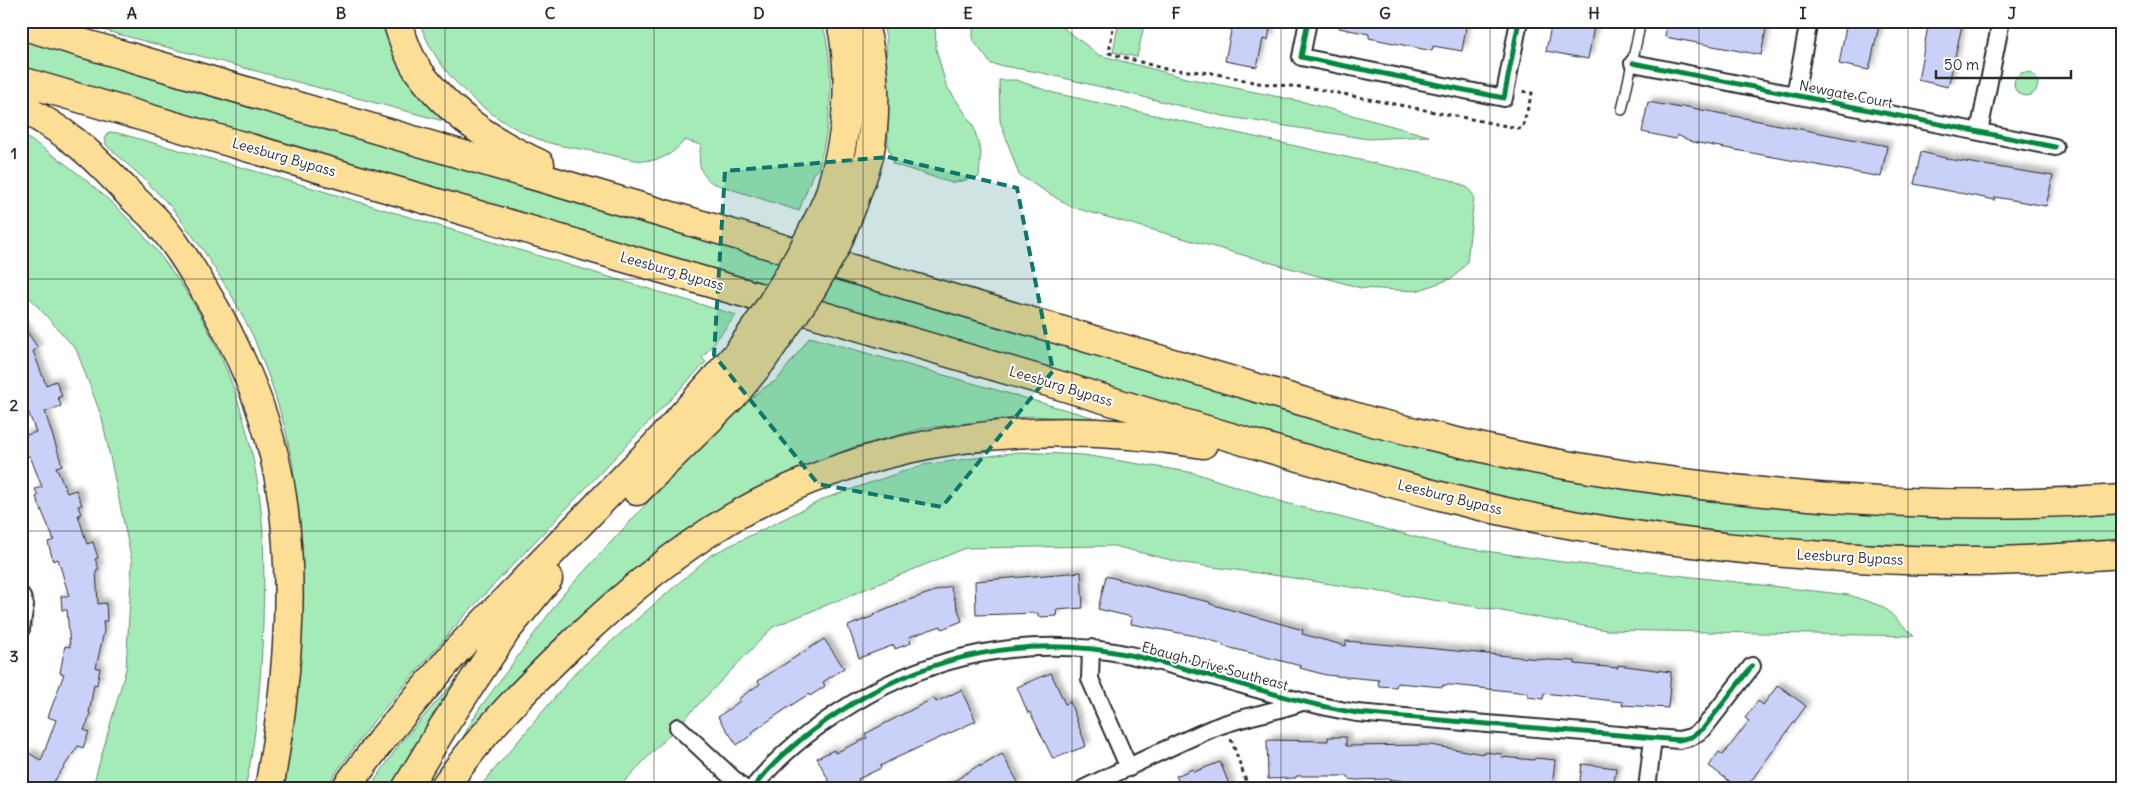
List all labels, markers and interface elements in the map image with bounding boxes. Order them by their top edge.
text: A [127,3,137,23]
text: B [336,3,347,23]
text: C [545,3,556,23]
text: D [753,3,765,23]
text: E [963,3,973,23]
text: F [1171,3,1181,23]
text: G [1379,3,1391,23]
text: H [1588,3,1600,23]
text: I [1800,3,1807,23]
text: J [2008,3,2017,23]
scale bar [1936,48,2072,80]
text: 50 m [1944,55,1979,74]
street label: Newgate Court [1798,76,1895,112]
street label: Leesburg Bypass [230,134,338,180]
text: 1 [11,143,17,163]
street label: Leesburg Bypass [618,248,726,294]
street label: Leesburg Bypass [1007,362,1115,410]
text: 2 [10,395,19,415]
street label: Leesburg Bypass [1396,475,1504,519]
street label: Leesburg Bypass [1796,545,1904,569]
street label: Ebaugh Drive Southeast [1140,638,1290,694]
text: 3 [9,646,19,666]

